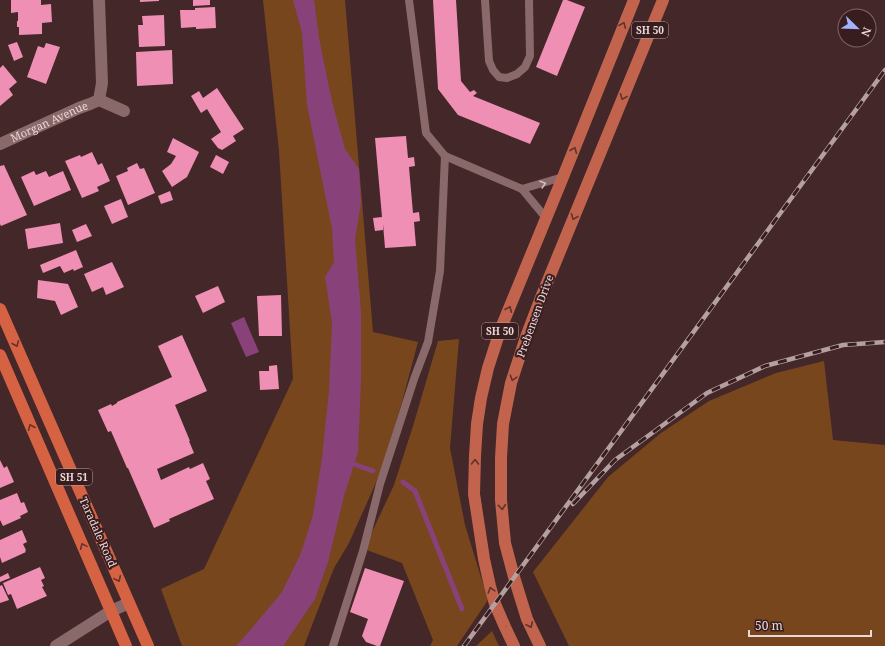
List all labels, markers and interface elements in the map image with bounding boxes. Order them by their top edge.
north arrow [837,8,877,48]
one-way arrow [619,22,627,29]
road number: SH 50 [632,22,668,38]
text: N [858,25,875,39]
one-way arrow [620,92,628,100]
street label: Morgan Avenue [8,97,90,145]
one-way arrow [569,146,577,154]
one-way arrow [539,180,546,188]
one-way arrow [570,214,578,221]
street label: Prebensen Drive [513,272,557,359]
one-way arrow [505,305,513,312]
road number: SH 50 [482,323,518,339]
one-way arrow [11,341,19,348]
one-way arrow [509,374,518,381]
one-way arrow [28,423,36,431]
one-way arrow [471,459,479,465]
road number: SH 51 [56,469,92,485]
street label: Taradale Road [76,494,121,569]
one-way arrow [497,504,506,510]
one-way arrow [80,542,88,550]
one-way arrow [114,575,122,582]
one-way arrow [487,587,496,594]
scale bar [749,612,871,638]
text: 50 m [755,617,783,634]
one-way arrow [525,621,533,629]

